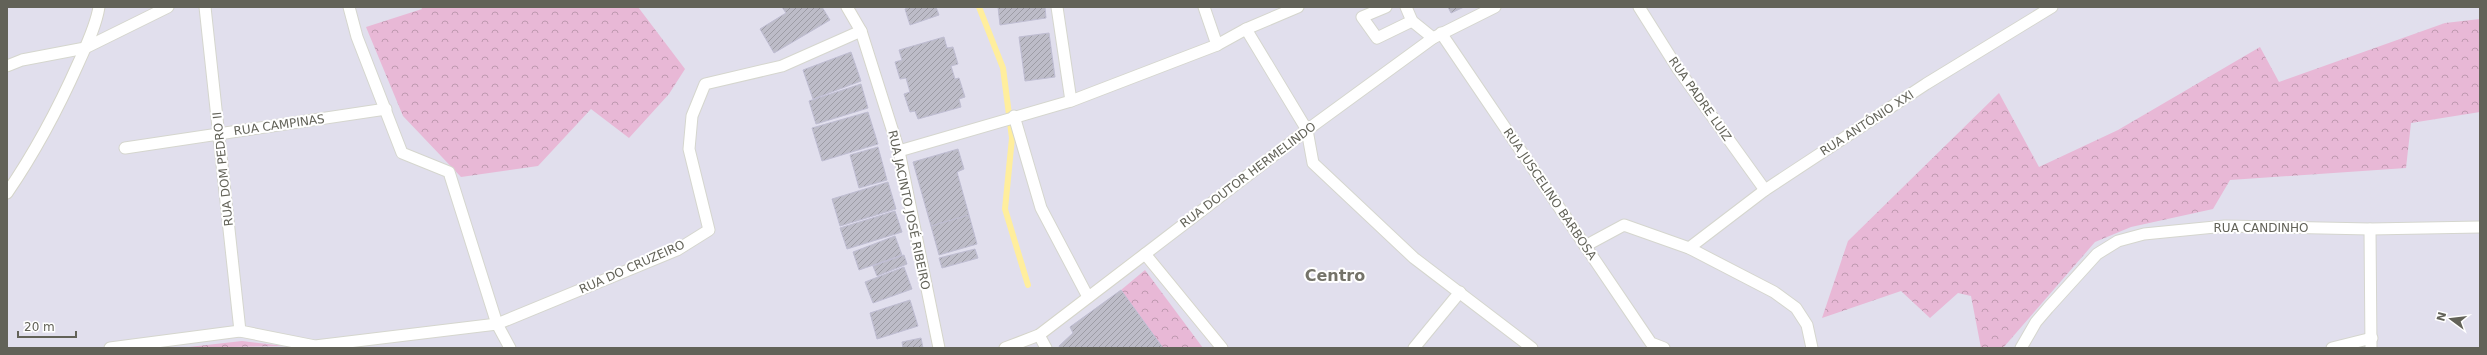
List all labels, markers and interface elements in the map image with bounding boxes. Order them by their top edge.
street label: RUA PADRE LUIZ [1666,54,1734,144]
street label: RUA ANTÔNIO XXI [1817,87,1916,159]
street label: RUA DOM PEDRO II [210,111,236,227]
street label: RUA CAMPINAS [233,112,325,138]
street label: RUA DOUTOR HERMELINDO [1177,119,1319,231]
street label: RUA JUSCELINO BARBOSA [1501,125,1600,263]
street label: RUA JACINTO JOSÉ RIBEIRO [885,129,934,291]
street label: RUA CANDINHO [2214,221,2308,235]
street label: RUA DO CRUZEIRO [577,237,687,297]
district label: Centro [1305,266,1365,285]
north arrow [2431,299,2471,339]
text: N [2434,310,2449,323]
scale bar [18,313,76,339]
text: 20 m [24,320,55,334]

